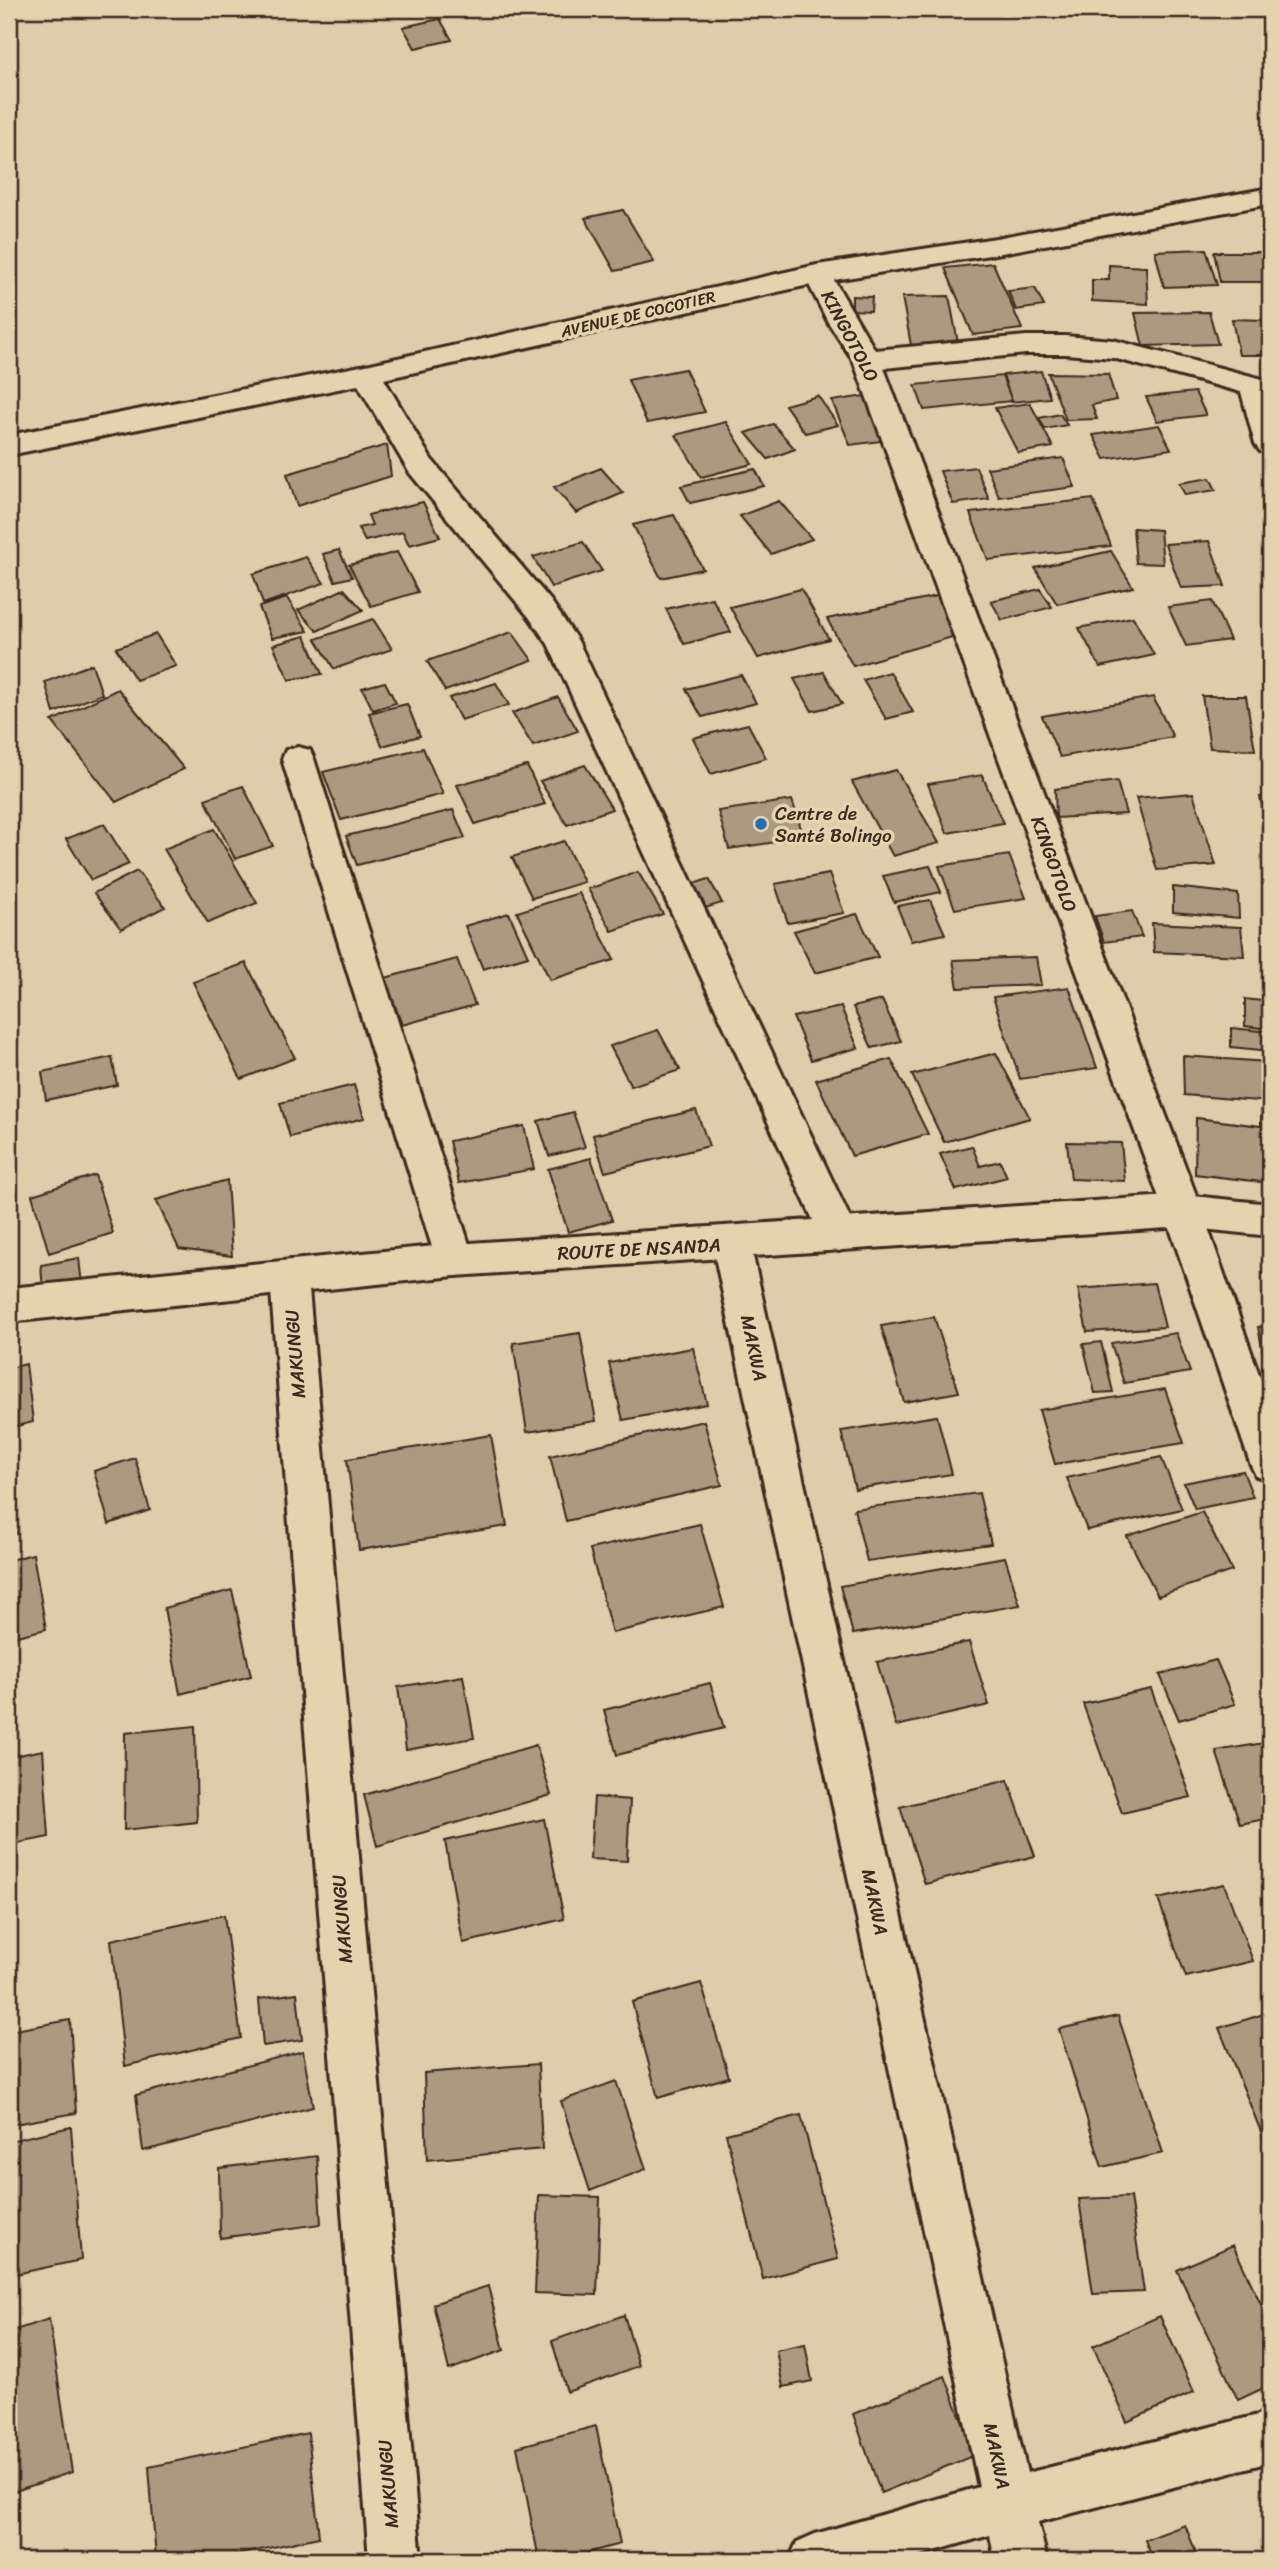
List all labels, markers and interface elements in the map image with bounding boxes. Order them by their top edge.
street label: AVENUE DE COCOTIER [557,282,719,346]
street label: KINGOTOLO [812,284,888,388]
place label: Centre de Santé Bolingo [775,797,892,852]
street label: KINGOTOLO [1021,811,1087,917]
marker: Centre de Santé Bolingo [753,816,769,832]
street label: ROUTE DE NSANDA [557,1228,721,1270]
street label: MAKUNGU [275,1308,315,1400]
street label: MAKWA [731,1312,777,1384]
street label: MAKWA [852,1866,898,1938]
street label: MAKUNGU [322,1873,362,1965]
street label: MAKWA [974,2420,1020,2492]
street label: MAKUNGU [368,2438,408,2530]

